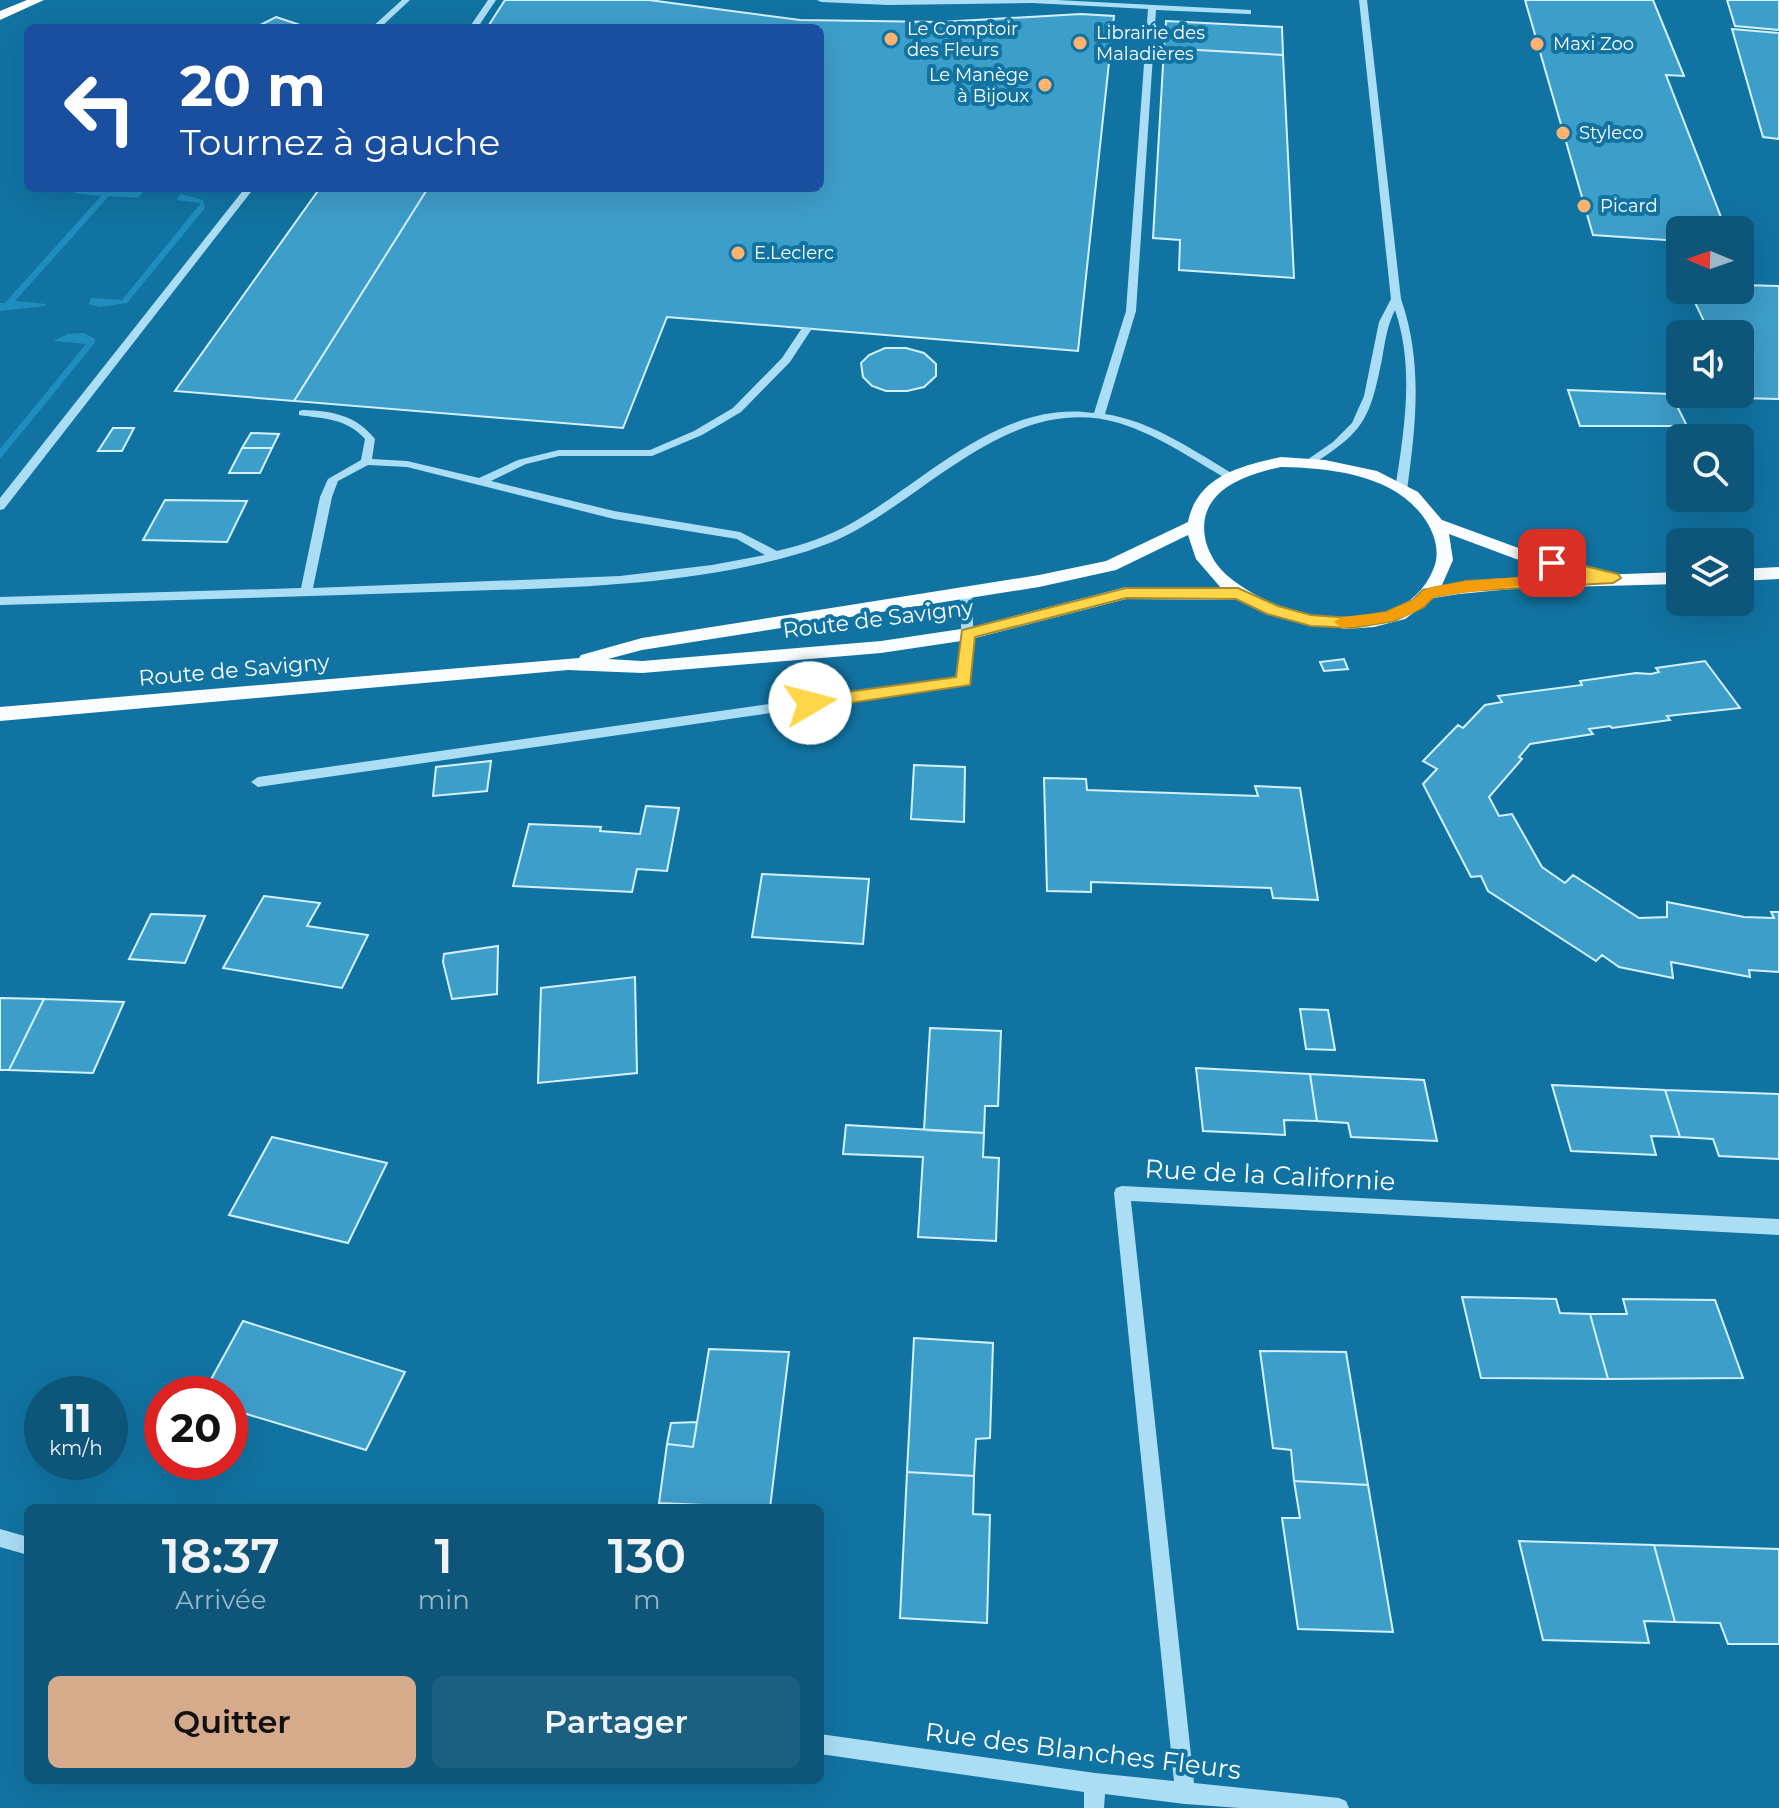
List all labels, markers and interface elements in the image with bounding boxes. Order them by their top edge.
place label: Le Comptoir des Fleurs [907,18,1018,61]
place label: Librairie des Maladières [1096,22,1205,65]
marker: Le Comptoir des Fleurs [882,30,900,48]
place label: Maxi Zoo [1553,33,1634,55]
marker: Librairie des Maladières [1071,34,1089,52]
marker: Maxi Zoo [1528,35,1546,53]
text: 20 m [180,52,326,120]
icon: left [48,56,152,160]
place label: Le Manège à Bijoux [929,64,1029,107]
marker: Le Manège à Bijoux [1036,76,1054,94]
text: Tournez à gauche [180,120,500,164]
place label: Styleco [1579,122,1643,144]
marker: Styleco [1554,124,1572,142]
place label: Picard [1600,195,1658,217]
marker: Picard [1575,197,1593,215]
north arrow [1666,216,1754,304]
map controls [1666,216,1754,616]
place label: E.Leclerc [754,242,834,264]
marker: E.Leclerc [729,244,747,262]
button: sound [1666,320,1754,408]
button: search [1666,424,1754,512]
button: layers [1666,528,1754,616]
pin [1518,529,1586,597]
icon: arrive [1530,541,1574,585]
street label: Route de Savigny [781,594,975,644]
street label: Route de Savigny [137,648,331,692]
position arrow [768,661,852,745]
street label: Rue de la Californie [1144,1152,1396,1198]
speed limit sign: 20 [144,1376,248,1480]
text: 11 [60,1393,92,1442]
text: km/h [49,1436,103,1460]
text: 18:37 [162,1527,280,1585]
text: 1 [435,1527,453,1585]
text: 130 [608,1527,686,1585]
text: Arrivée [175,1584,266,1616]
text: min [418,1584,470,1616]
text: m [633,1584,661,1616]
button: Quitter [48,1676,416,1768]
button: Partager [432,1676,800,1768]
street label: Rue des Blanches Fleurs [923,1716,1243,1786]

